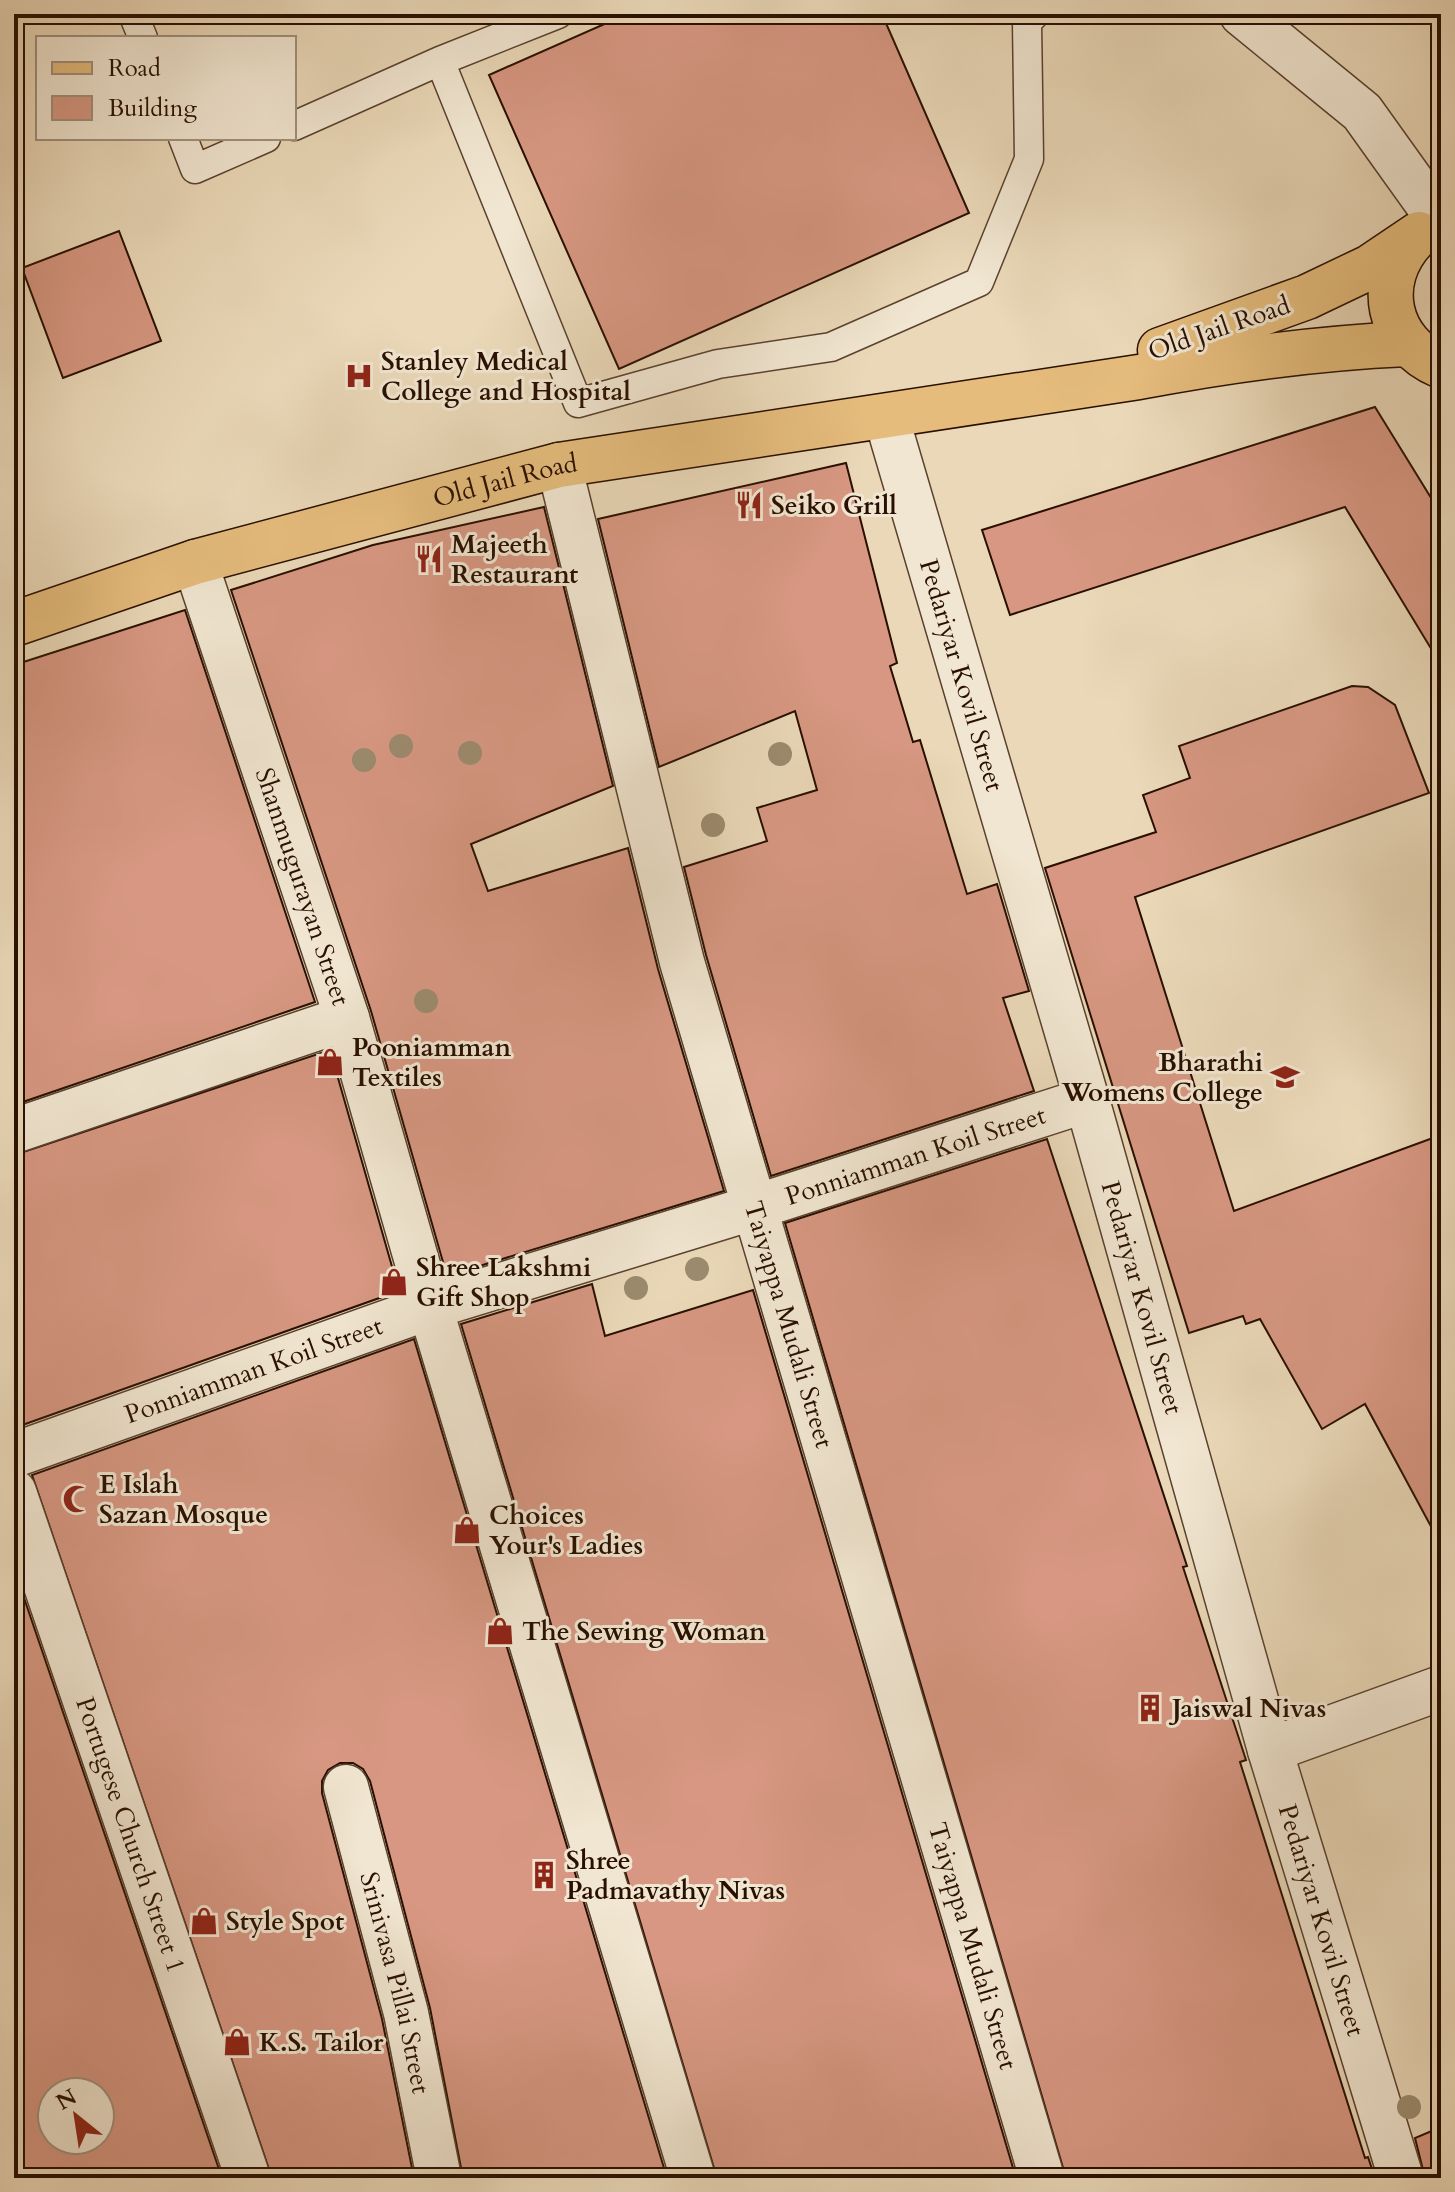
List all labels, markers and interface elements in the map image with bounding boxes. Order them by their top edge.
legend [36,36,296,140]
text: Road [108,52,161,85]
text: Building [108,92,198,125]
street label: Old Jail Road [1143,287,1295,369]
place label: Stanley Medical College and Hospital [381,344,631,409]
hospital icon: Stanley Medical College and Hospital [344,361,374,391]
street label: Old Jail Road [429,445,580,515]
place label: Seiko Grill [771,488,897,523]
restaurant icon: Seiko Grill [734,490,764,520]
place label: Majeeth Restaurant [451,527,578,592]
restaurant icon: Majeeth Restaurant [414,544,444,574]
street label: Pedariyar Kovil Street [911,555,1013,795]
street label: Shanmugurayan Street [247,763,359,1010]
place label: Pooniamman Textiles [352,1030,511,1095]
place label: Bharathi Womens College [1061,1045,1263,1110]
shop icon: Pooniamman Textiles [315,1047,345,1077]
school or university icon: Bharathi Womens College [1270,1062,1300,1092]
street label: Ponniamman Koil Street [781,1097,1050,1214]
street label: Pedariyar Kovil Street [1093,1177,1192,1418]
street label: Taiyappa Mudali Street [736,1197,842,1452]
place label: Shree Lakshmi Gift Shop [416,1250,591,1315]
shop icon: Shree Lakshmi Gift Shop [379,1267,409,1297]
street label: Ponniamman Koil Street [120,1308,387,1432]
place label: E Islah Sazan Mosque [99,1467,268,1532]
mosque icon: E Islah Sazan Mosque [62,1484,92,1514]
place label: Choices Your's Ladies [489,1498,643,1563]
shop icon: Choices Your's Ladies [452,1515,482,1545]
place label: The Sewing Woman [522,1614,766,1649]
shop icon: The Sewing Woman [485,1616,515,1646]
place label: Jaiswal Nivas [1168,1691,1326,1726]
street label: Portugese Church Street 1 [68,1692,194,1977]
building icon: Jaiswal Nivas [1135,1693,1165,1723]
street label: Pedariyar Kovil Street [1270,1800,1374,2040]
street label: Taiyappa Mudali Street [920,1818,1026,2073]
place label: Shree Padmavathy Nivas [566,1843,785,1908]
building icon: Shree Padmavathy Nivas [529,1860,559,1890]
street label: Srinivasa Pillai Street [352,1868,439,2097]
place label: Style Spot [226,1904,344,1939]
shop icon: Style Spot [189,1906,219,1936]
place label: K.S. Tailor [259,2025,384,2060]
shop icon: K.S. Tailor [222,2027,252,2057]
north arrow [36,2076,116,2156]
text: N [51,2082,82,2117]

